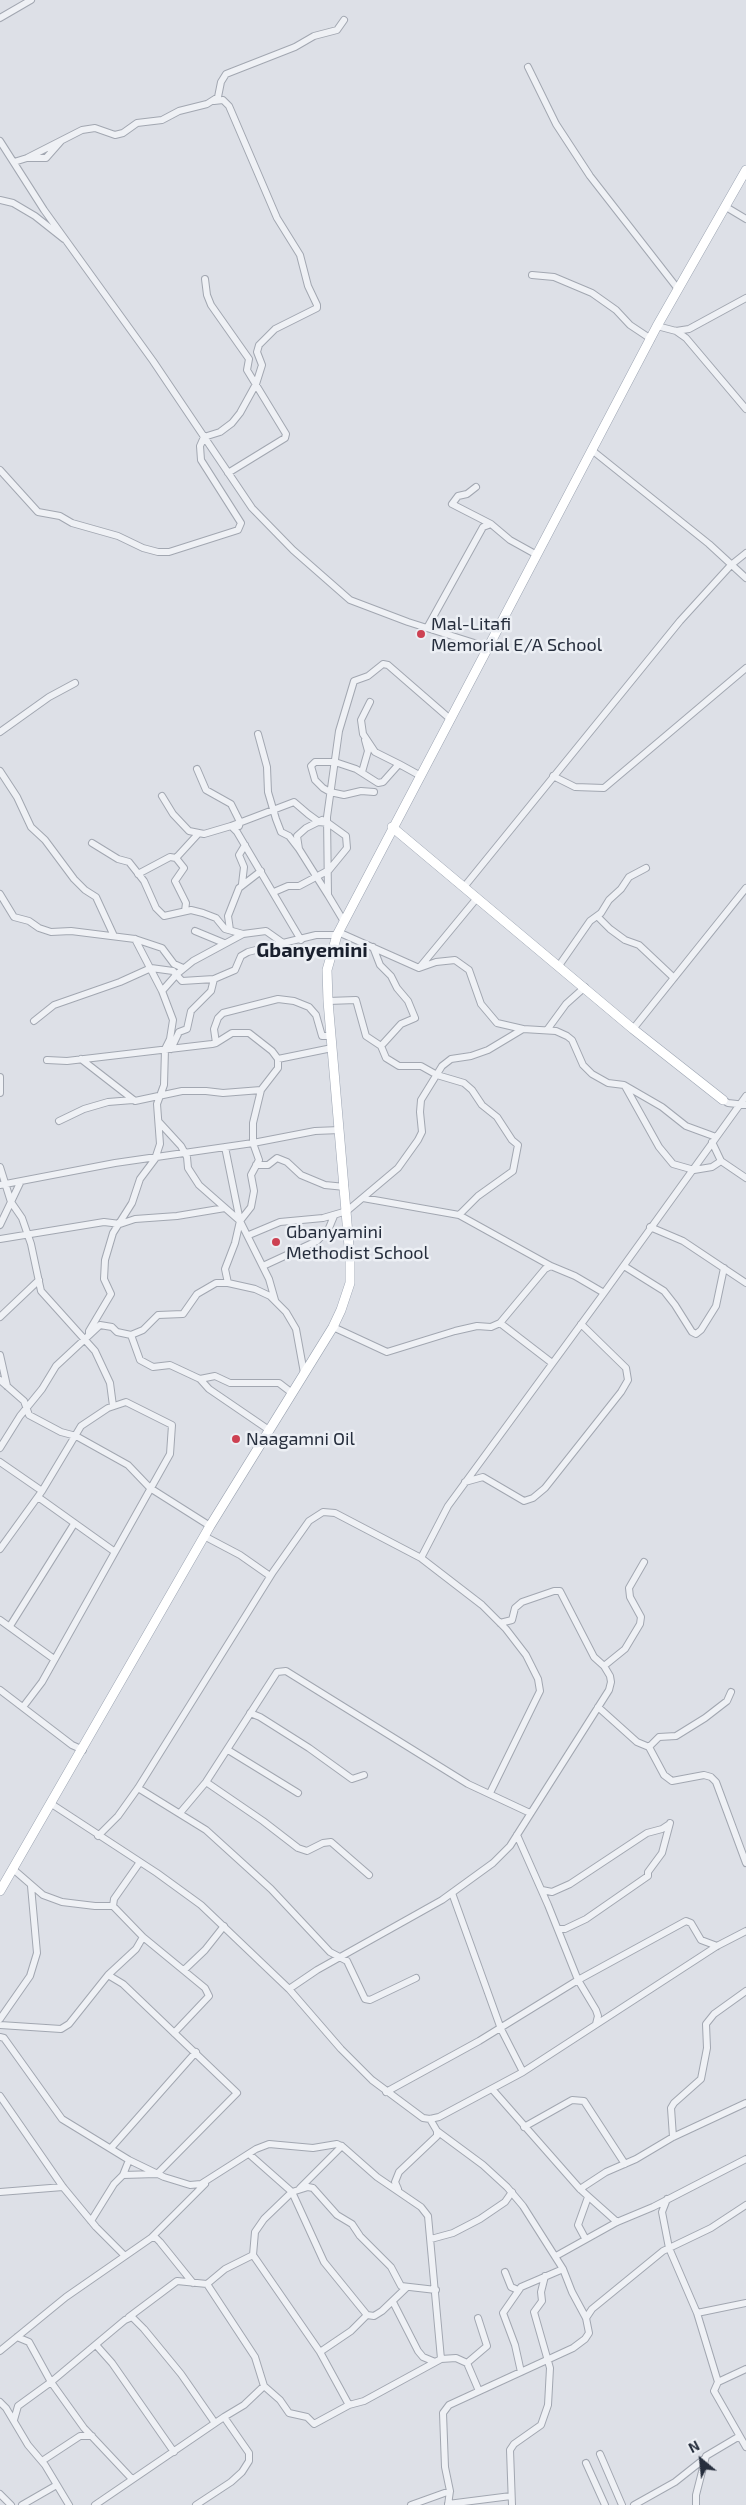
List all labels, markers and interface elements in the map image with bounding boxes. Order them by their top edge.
place label: Mal-Litafi Memorial E/A School [431,613,602,656]
marker: Mal-Litafi Memorial E/A School [415,628,427,640]
district label: Gbanyemini [256,938,368,962]
place label: Gbanyamini Methodist School [286,1221,429,1264]
marker: Gbanyamini Methodist School [270,1236,282,1248]
place label: Naagamni Oil [246,1428,355,1450]
marker: Naagamni Oil [230,1433,242,1445]
north arrow [676,2435,726,2485]
text: N [685,2436,702,2456]

